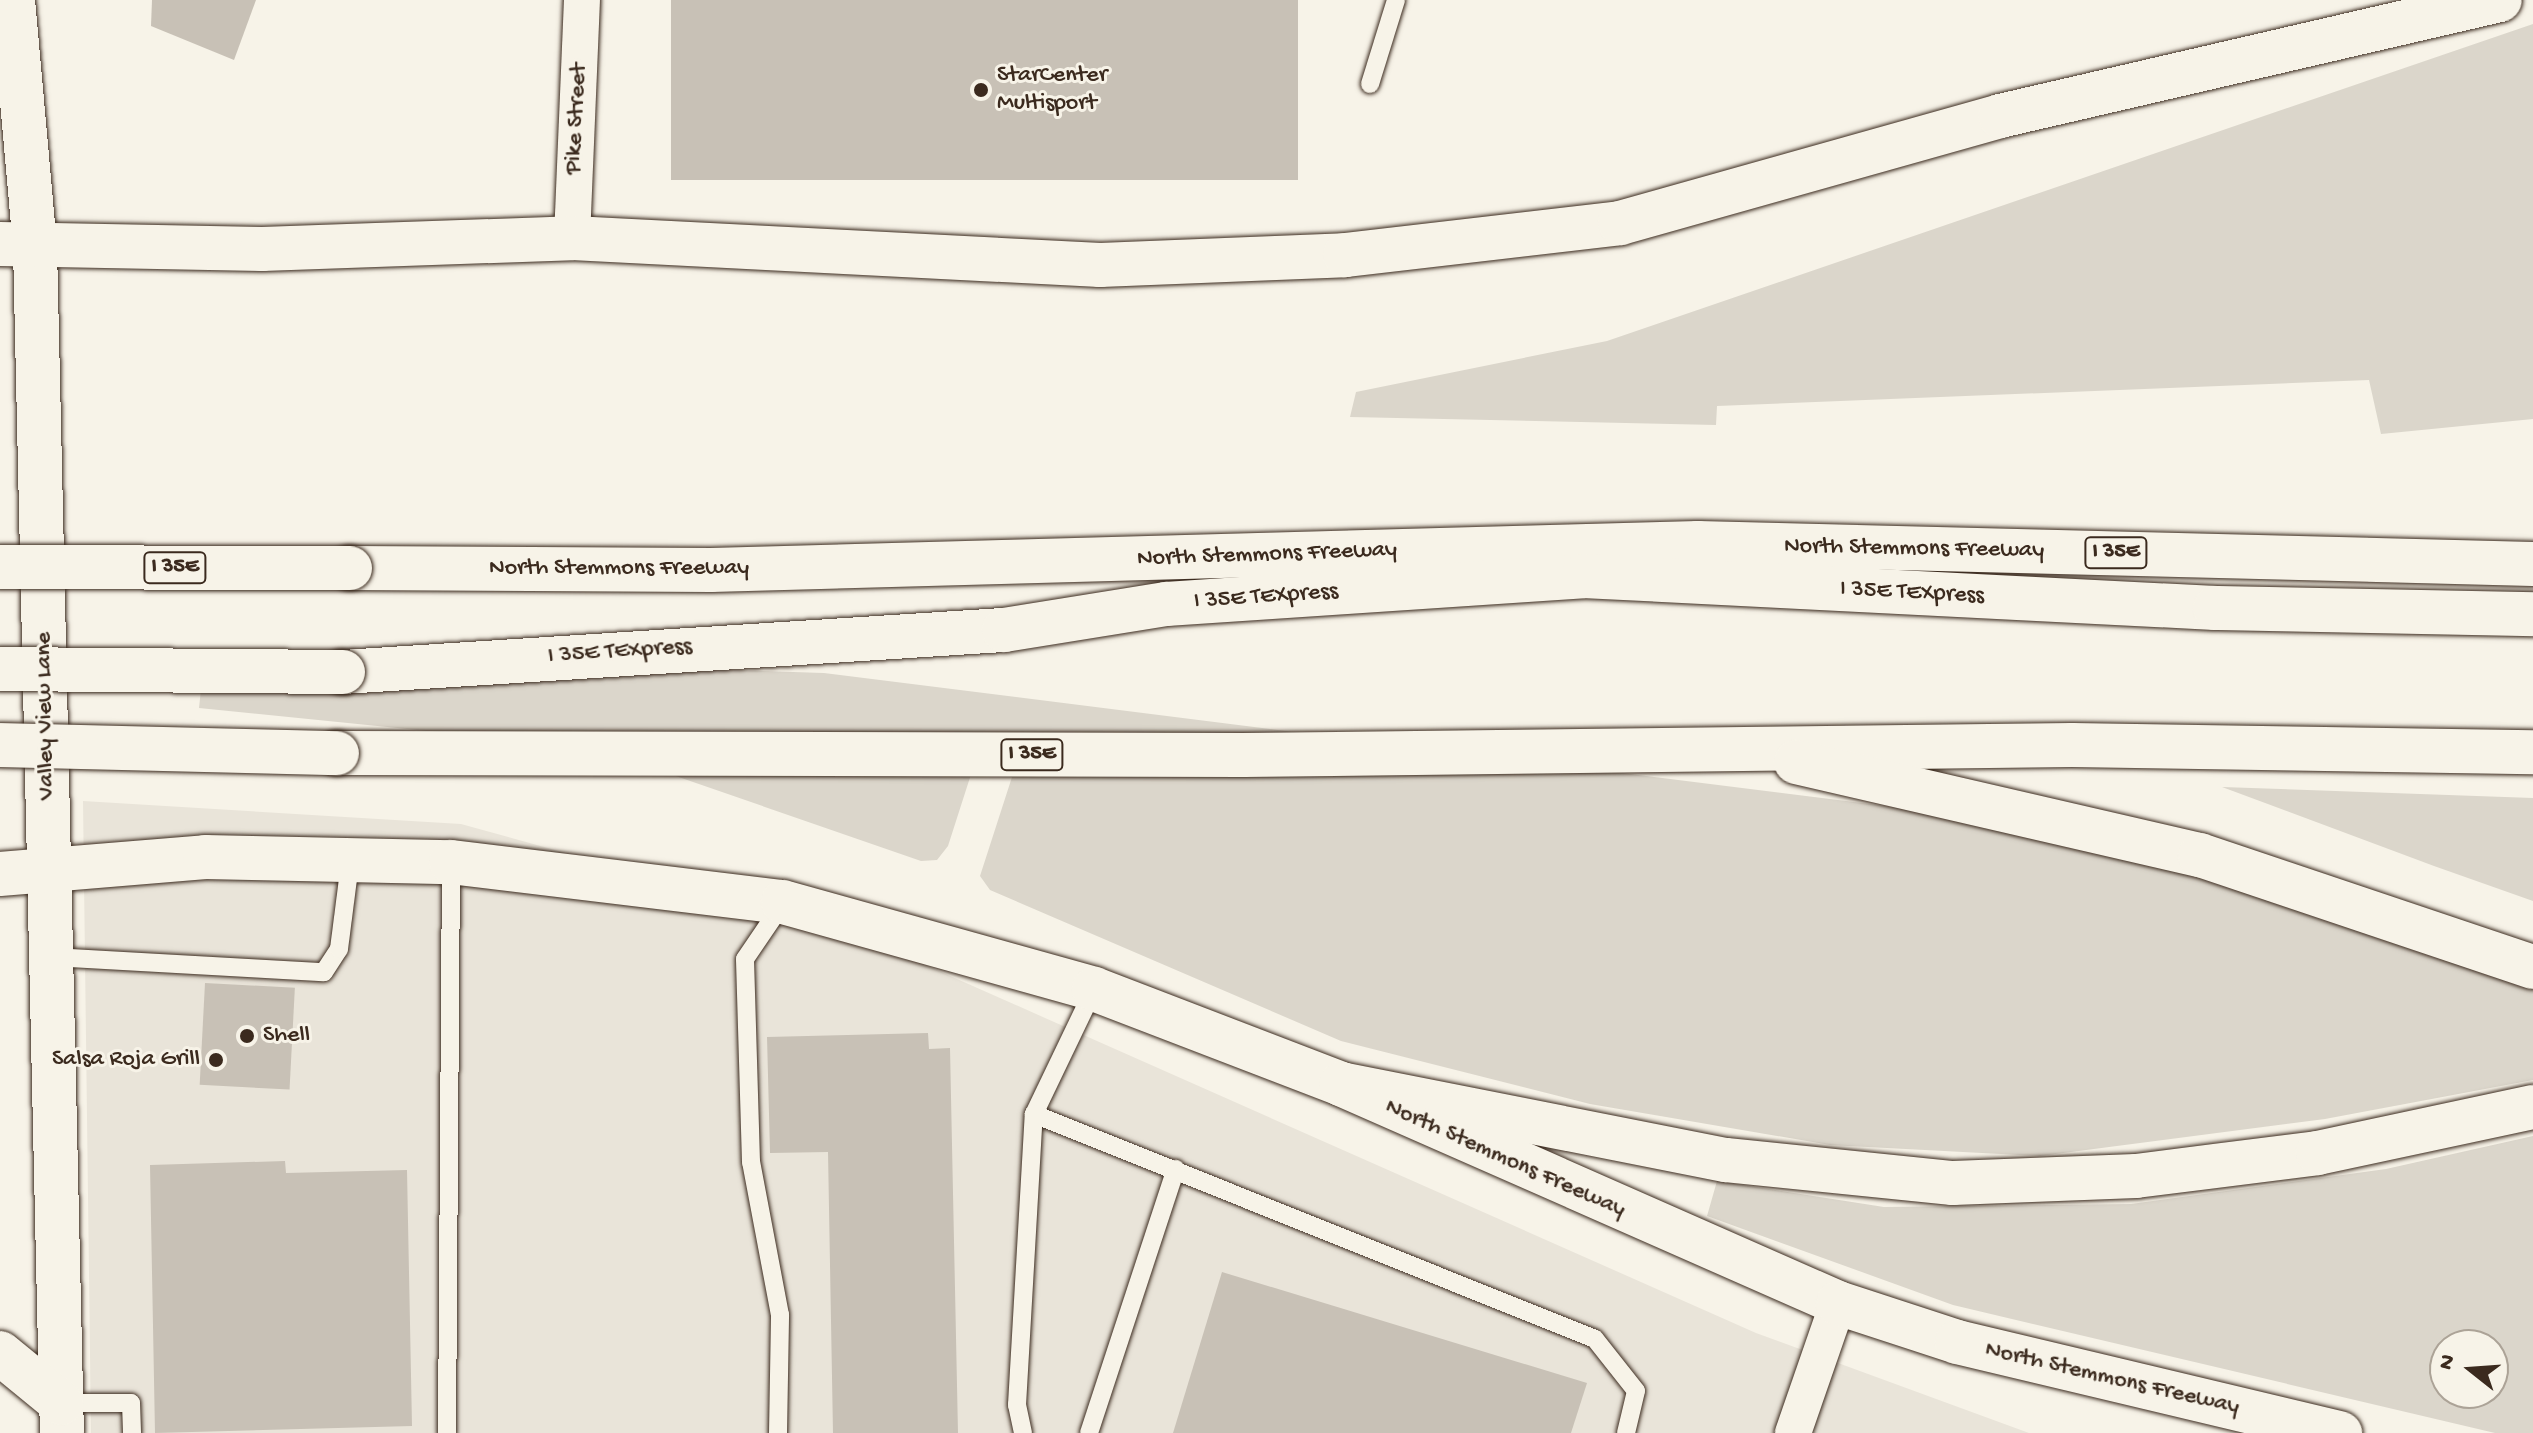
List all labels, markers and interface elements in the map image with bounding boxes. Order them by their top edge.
place label: StarCenter Multisport [997,62,1107,118]
street label: Pike Street [560,63,594,175]
marker: StarCenter Multisport [972,81,990,99]
street label: North Stemmons Freeway [1784,532,2044,566]
road number: I 35E [2084,535,2148,571]
street label: North Stemmons Freeway [1137,536,1397,574]
road number: I 35E [143,550,207,586]
street label: North Stemmons Freeway [489,555,749,583]
street label: I 35E TEXpress [1839,575,1985,611]
street label: I 35E TEXpress [1193,578,1339,616]
street label: Valley View Lane [30,632,62,800]
street label: I 35E TEXpress [547,633,693,671]
road number: I 35E [1000,737,1064,773]
place label: Shell [263,1022,310,1050]
marker: Shell [238,1027,256,1045]
place label: Salsa Roja Grill [52,1046,200,1074]
marker: Salsa Roja Grill [207,1051,225,1069]
street label: North Stemmons Freeway [1380,1093,1630,1225]
north arrow [2429,1329,2509,1409]
street label: North Stemmons Freeway [1982,1336,2242,1422]
text: N [2433,1352,2462,1373]

